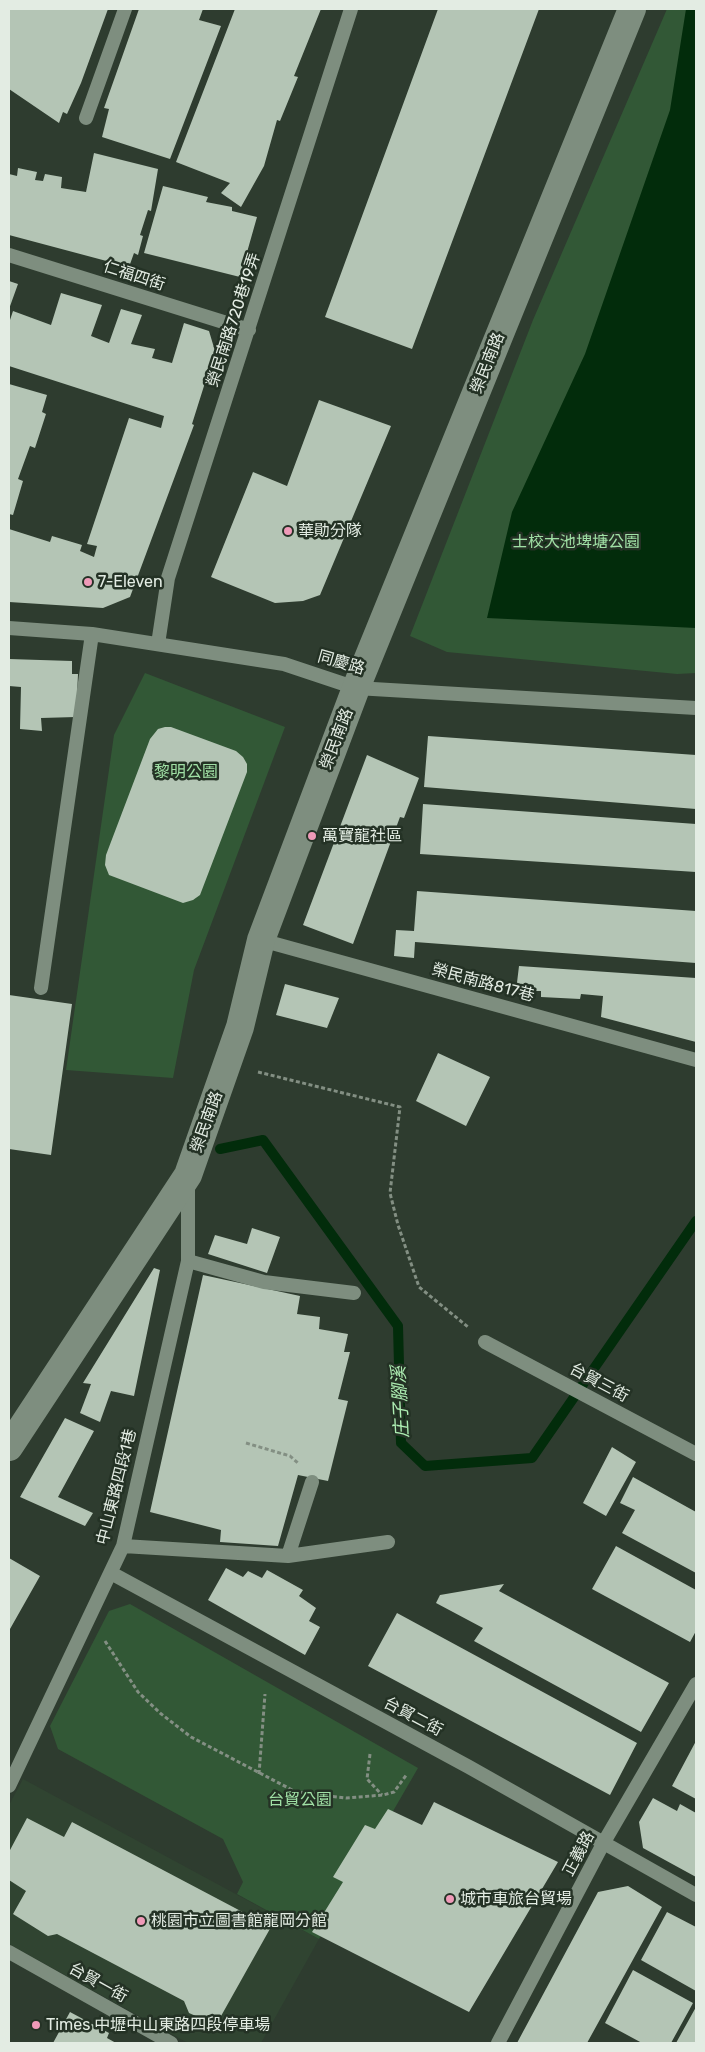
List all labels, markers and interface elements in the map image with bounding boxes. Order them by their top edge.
street label: 榮民南路720巷19弄 [203,250,265,390]
street label: 仁福四街 [101,257,167,295]
street label: 榮民南路 [467,330,509,396]
place label: 華勛分隊 [298,521,362,541]
marker: 華勛分隊 [282,525,294,537]
park label: 士校大池埤塘公園 [512,532,640,552]
place label: 7-Eleven [98,572,163,592]
marker: 7-Eleven [82,576,94,588]
street label: 同慶路 [315,647,367,679]
street label: 榮民南路 [317,706,357,772]
park label: 黎明公園 [154,762,218,782]
place label: 萬寶龍社區 [322,826,402,846]
marker: 萬寶龍社區 [306,830,318,842]
street label: 榮民南路817巷 [430,960,536,1006]
street label: 榮民南路 [187,1089,227,1155]
street label: 台貿三街 [566,1360,632,1406]
water label: 庄子腳溪 [388,1365,414,1439]
street label: 中山東路四段1巷 [93,1427,141,1547]
street label: 台貿二街 [380,1694,446,1740]
park label: 台貿公園 [268,1790,332,1810]
street label: 正義路 [559,1828,599,1880]
place label: 城市車旅台貿場 [460,1889,572,1909]
marker: 城市車旅台貿場 [444,1893,456,1905]
place label: 桃園市立圖書館龍岡分館 [151,1911,327,1931]
marker: 桃園市立圖書館龍岡分館 [135,1915,147,1927]
street label: 台貿一街 [65,1959,131,2007]
place label: Times 中壢中山東路四段停車場 [46,2015,270,2035]
marker: Times 中壢中山東路四段停車場 [30,2019,42,2031]

